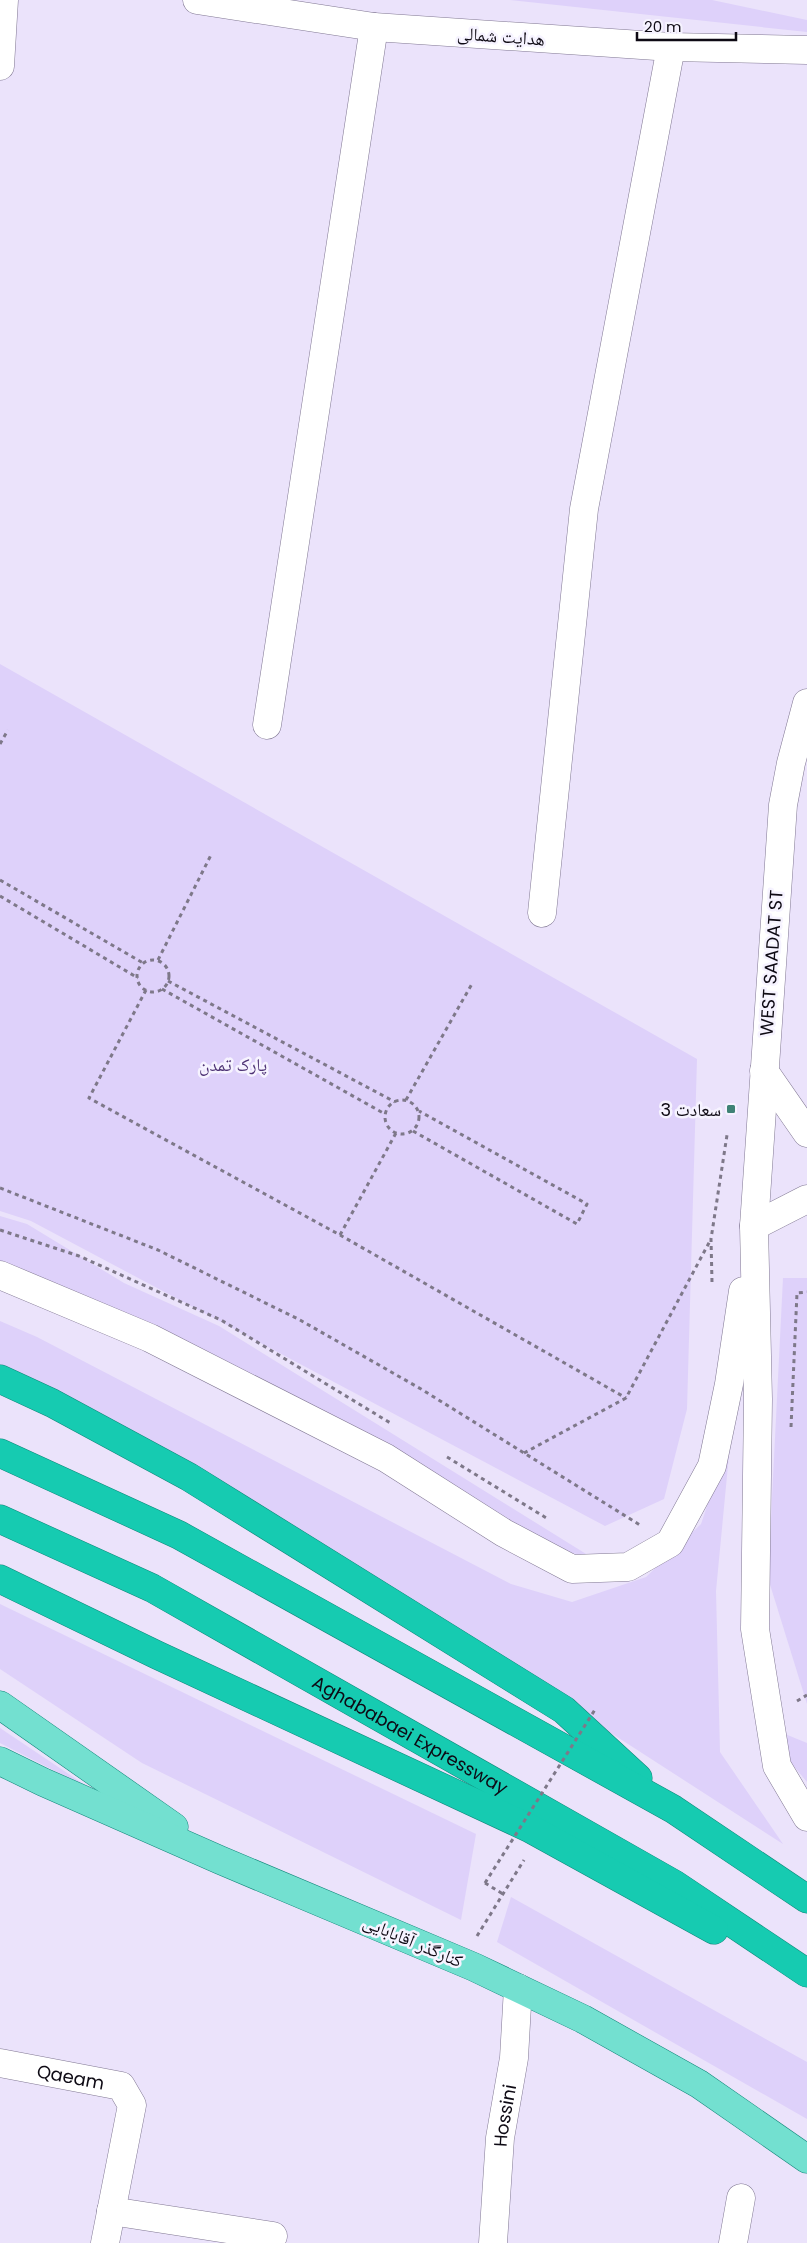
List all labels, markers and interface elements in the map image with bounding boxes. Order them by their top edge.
scale bar [637,10,736,42]
text: 20 m [644,16,682,37]
street label: هدایت شمالی [456,20,546,52]
street label: WEST SAADAT ST [753,889,789,1037]
park label: پارک تمدن [199,1052,267,1077]
place label: سعادت 3 [660,1097,721,1122]
marker: سعادت 3 [725,1103,737,1115]
street label: Aghababaei Expressway [308,1669,513,1800]
street label: کنارگذر آقابابایی [359,1909,467,1973]
street label: Qaeam [35,2058,107,2095]
street label: Hossini [487,2082,522,2148]

